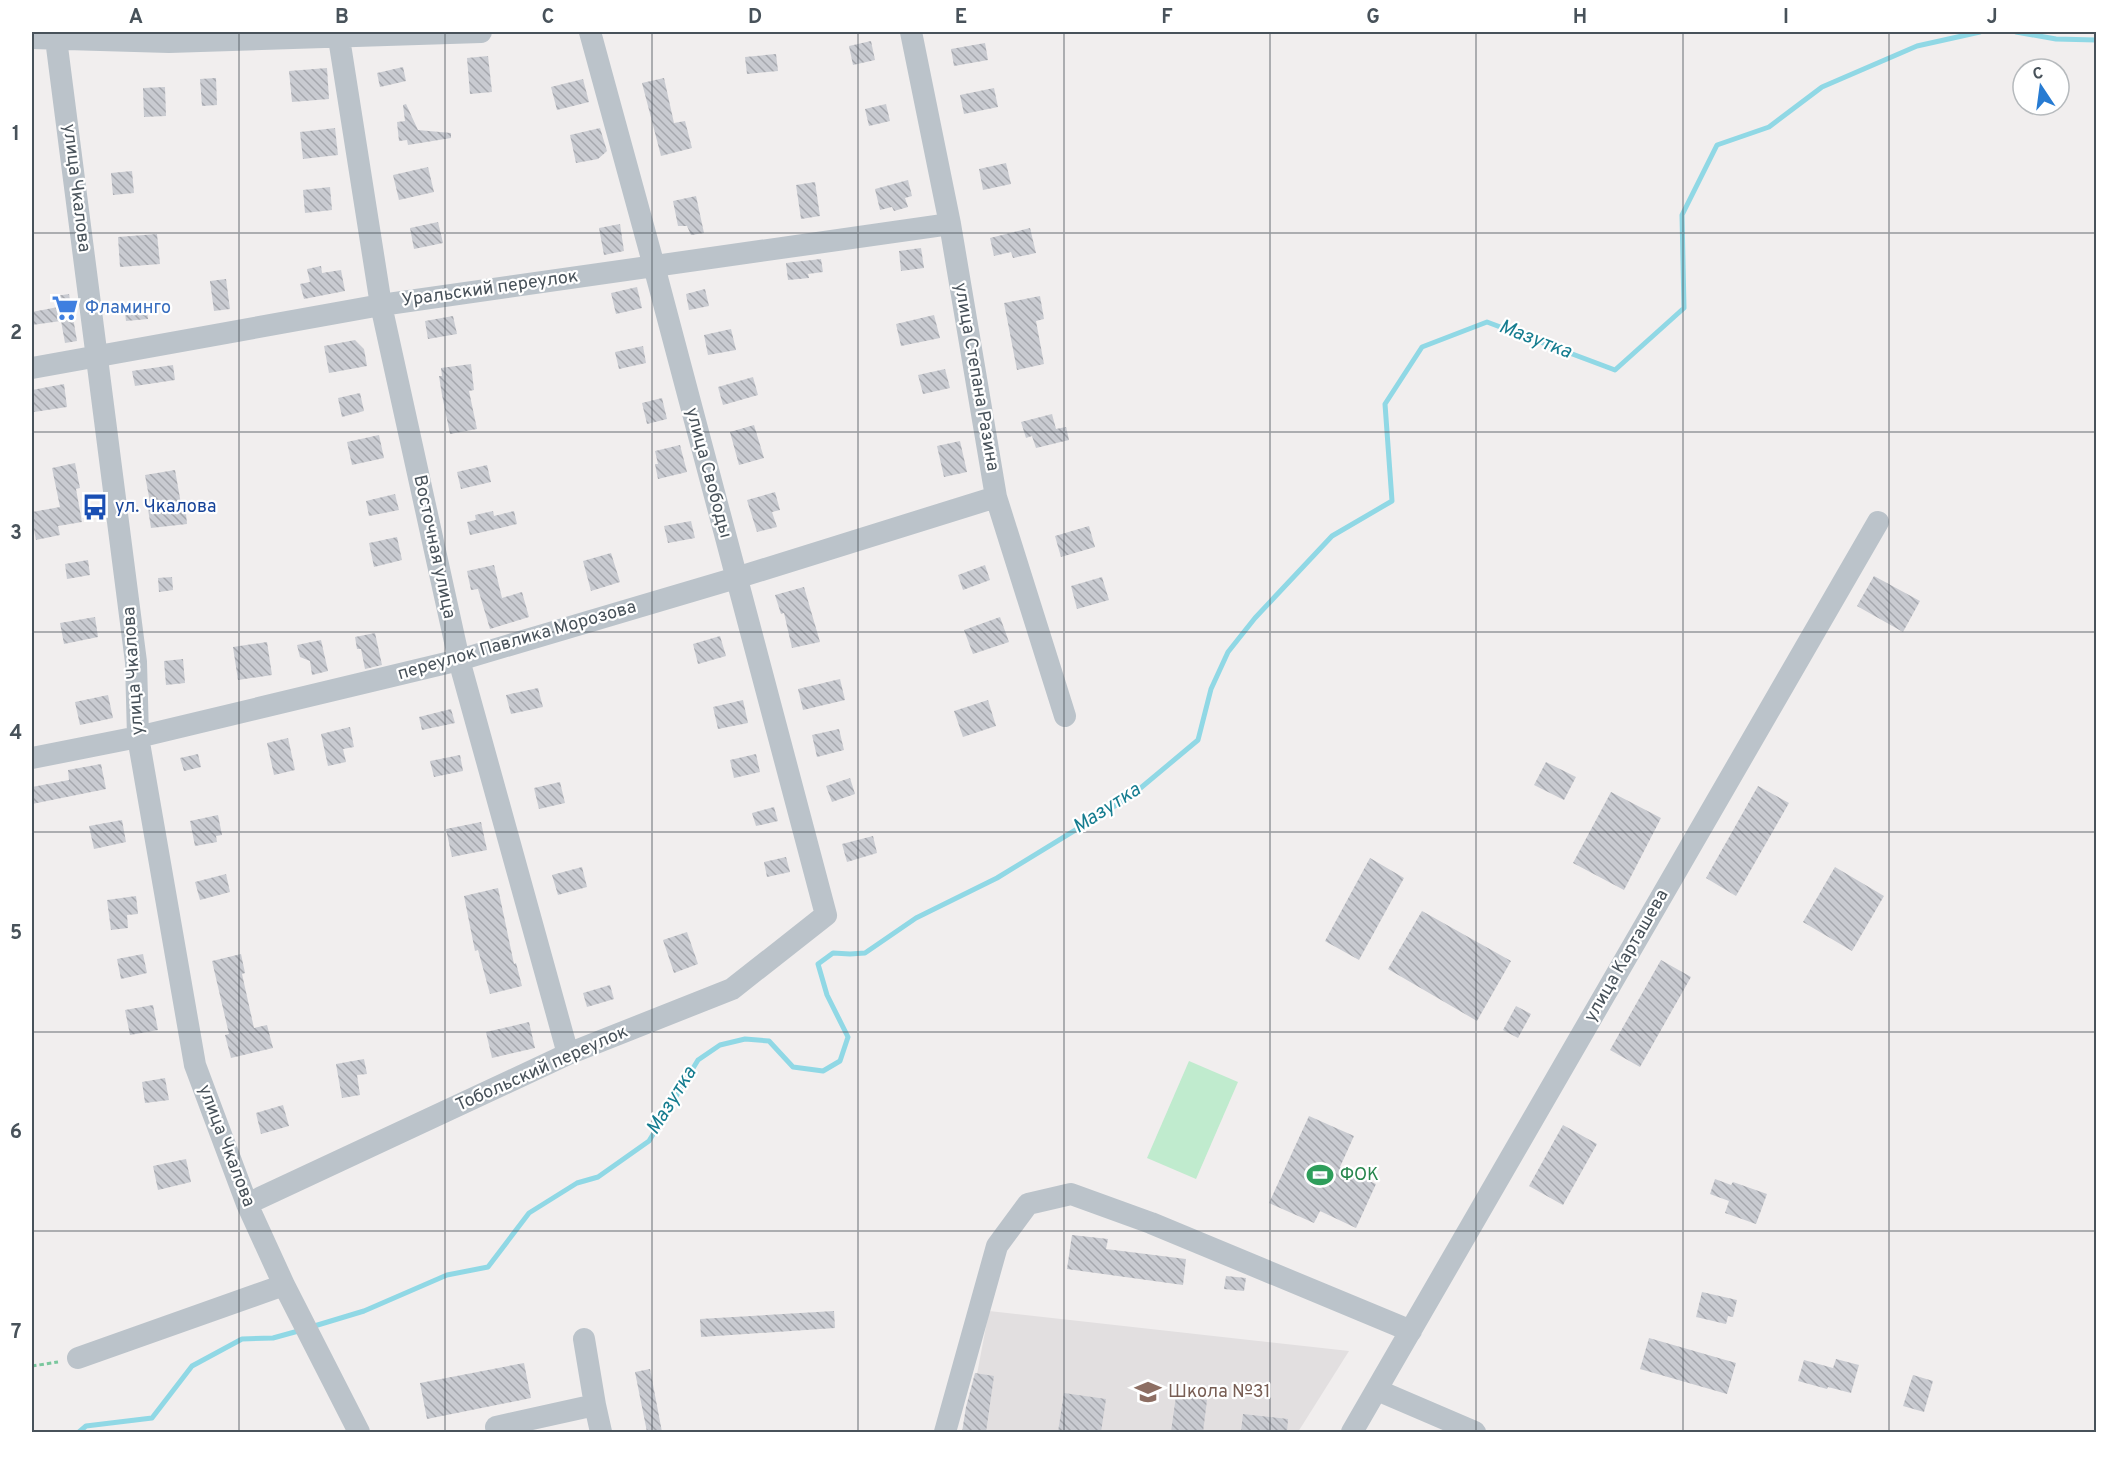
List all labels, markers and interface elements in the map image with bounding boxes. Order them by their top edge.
text: A [129,5,143,31]
text: B [335,5,349,31]
text: C [542,5,554,31]
text: D [748,5,762,31]
text: E [955,5,967,31]
text: F [1161,5,1173,31]
text: G [1366,5,1380,31]
text: H [1573,5,1587,31]
text: I [1783,5,1789,31]
text: J [1986,5,1998,31]
north arrow [2011,57,2071,117]
text: С [2031,63,2045,85]
text: 1 [12,122,20,148]
street label: улица Чкалова [57,123,95,253]
street label: Уральский переулок [400,265,580,313]
street label: улица Степана Разина [948,281,1004,473]
supermarket icon: Фламинго [50,293,80,323]
place label: Фламинго [85,297,171,320]
water label: Мазутка [1495,314,1576,366]
text: 2 [10,321,22,347]
street label: улица Свободы [680,405,736,541]
street label: Восточная улица [408,473,460,621]
bus stop icon: ул. Чкалова [80,492,110,522]
place label: ул. Чкалова [115,496,217,519]
text: 3 [10,521,22,547]
street label: переулок Павлика Морозова [395,596,639,686]
street label: улица Чкалова [118,606,150,736]
text: 4 [10,721,22,747]
water label: Мазутка [1068,777,1146,841]
street label: улица Карташева [1580,885,1674,1027]
text: 5 [10,921,22,947]
street label: Тобольский переулок [452,1021,632,1117]
water label: Мазутка [641,1061,703,1140]
street label: улица Чкалова [192,1082,260,1210]
text: 6 [10,1120,22,1146]
sports icon: ФОК [1305,1160,1335,1190]
place label: ФОК [1340,1164,1379,1187]
text: 7 [11,1320,21,1346]
school or university icon: Школа №31 [1133,1377,1163,1407]
place label: Школа №31 [1168,1381,1270,1404]

